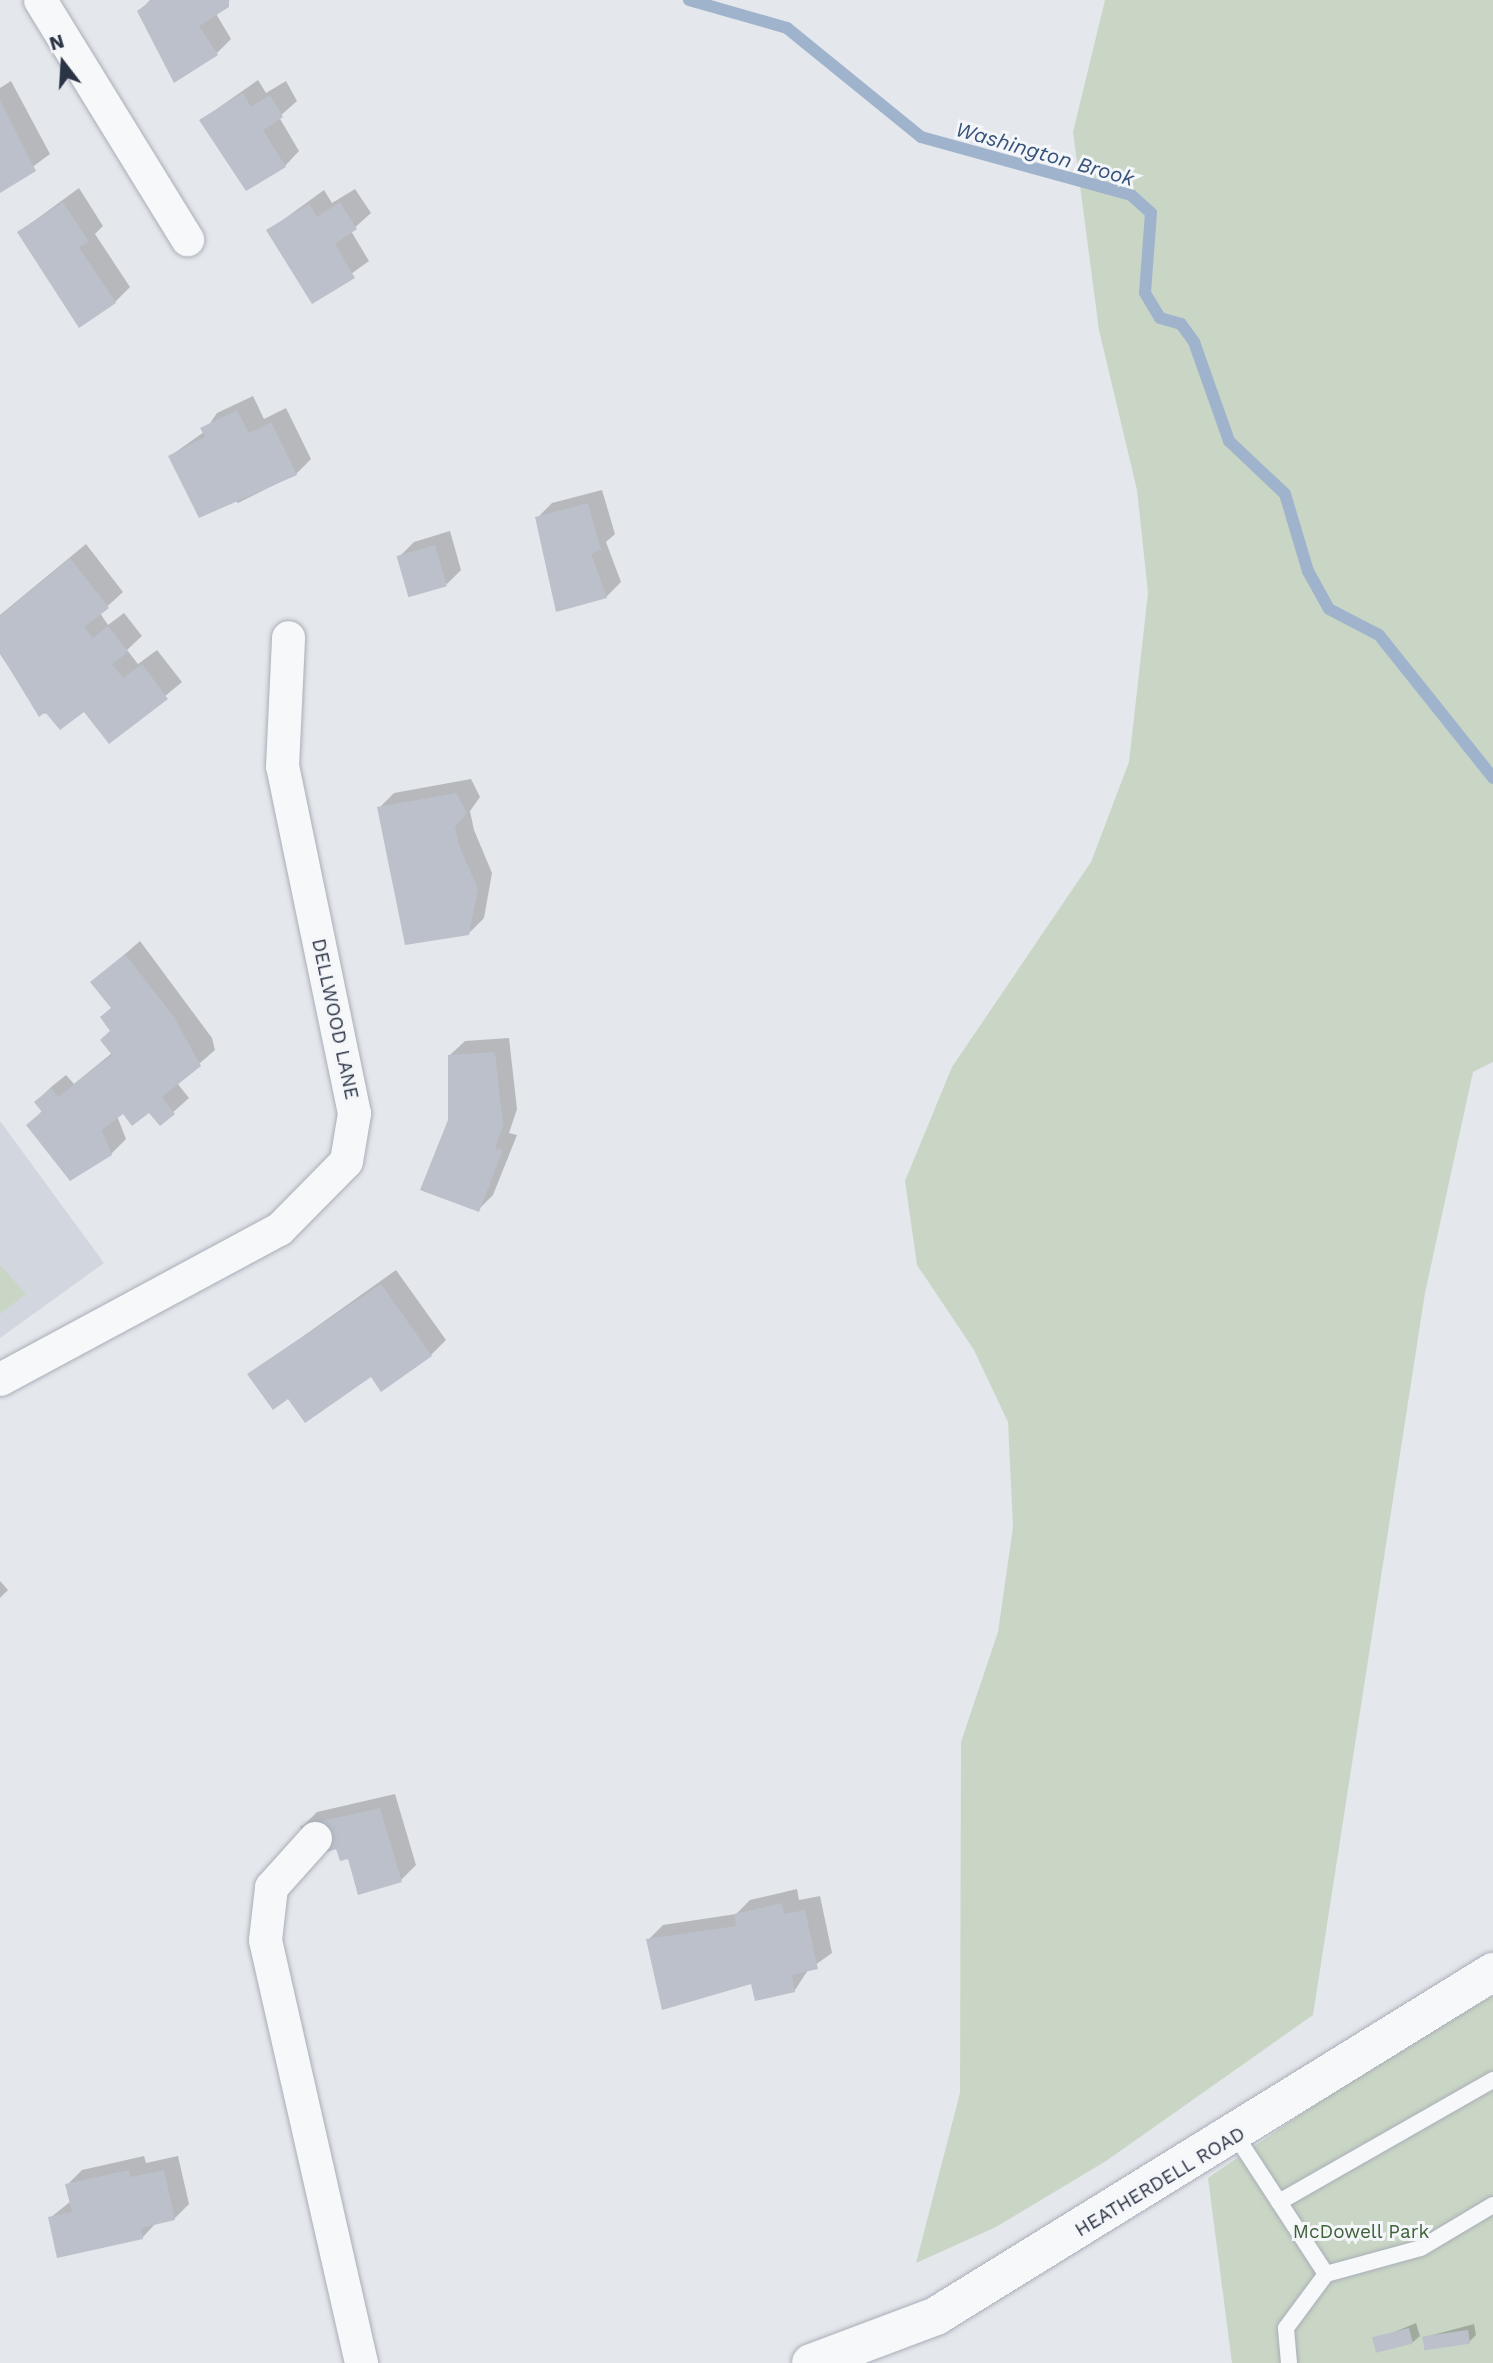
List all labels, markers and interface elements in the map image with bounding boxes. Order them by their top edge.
north arrow [28,28,98,98]
text: N [47,29,67,55]
water label: Washington Brook [953,116,1137,192]
street label: DELLWOOD LANE [307,936,363,1102]
street label: HEATHERDELL ROAD [1071,2122,1249,2242]
park label: McDowell Park [1292,2221,1430,2243]

